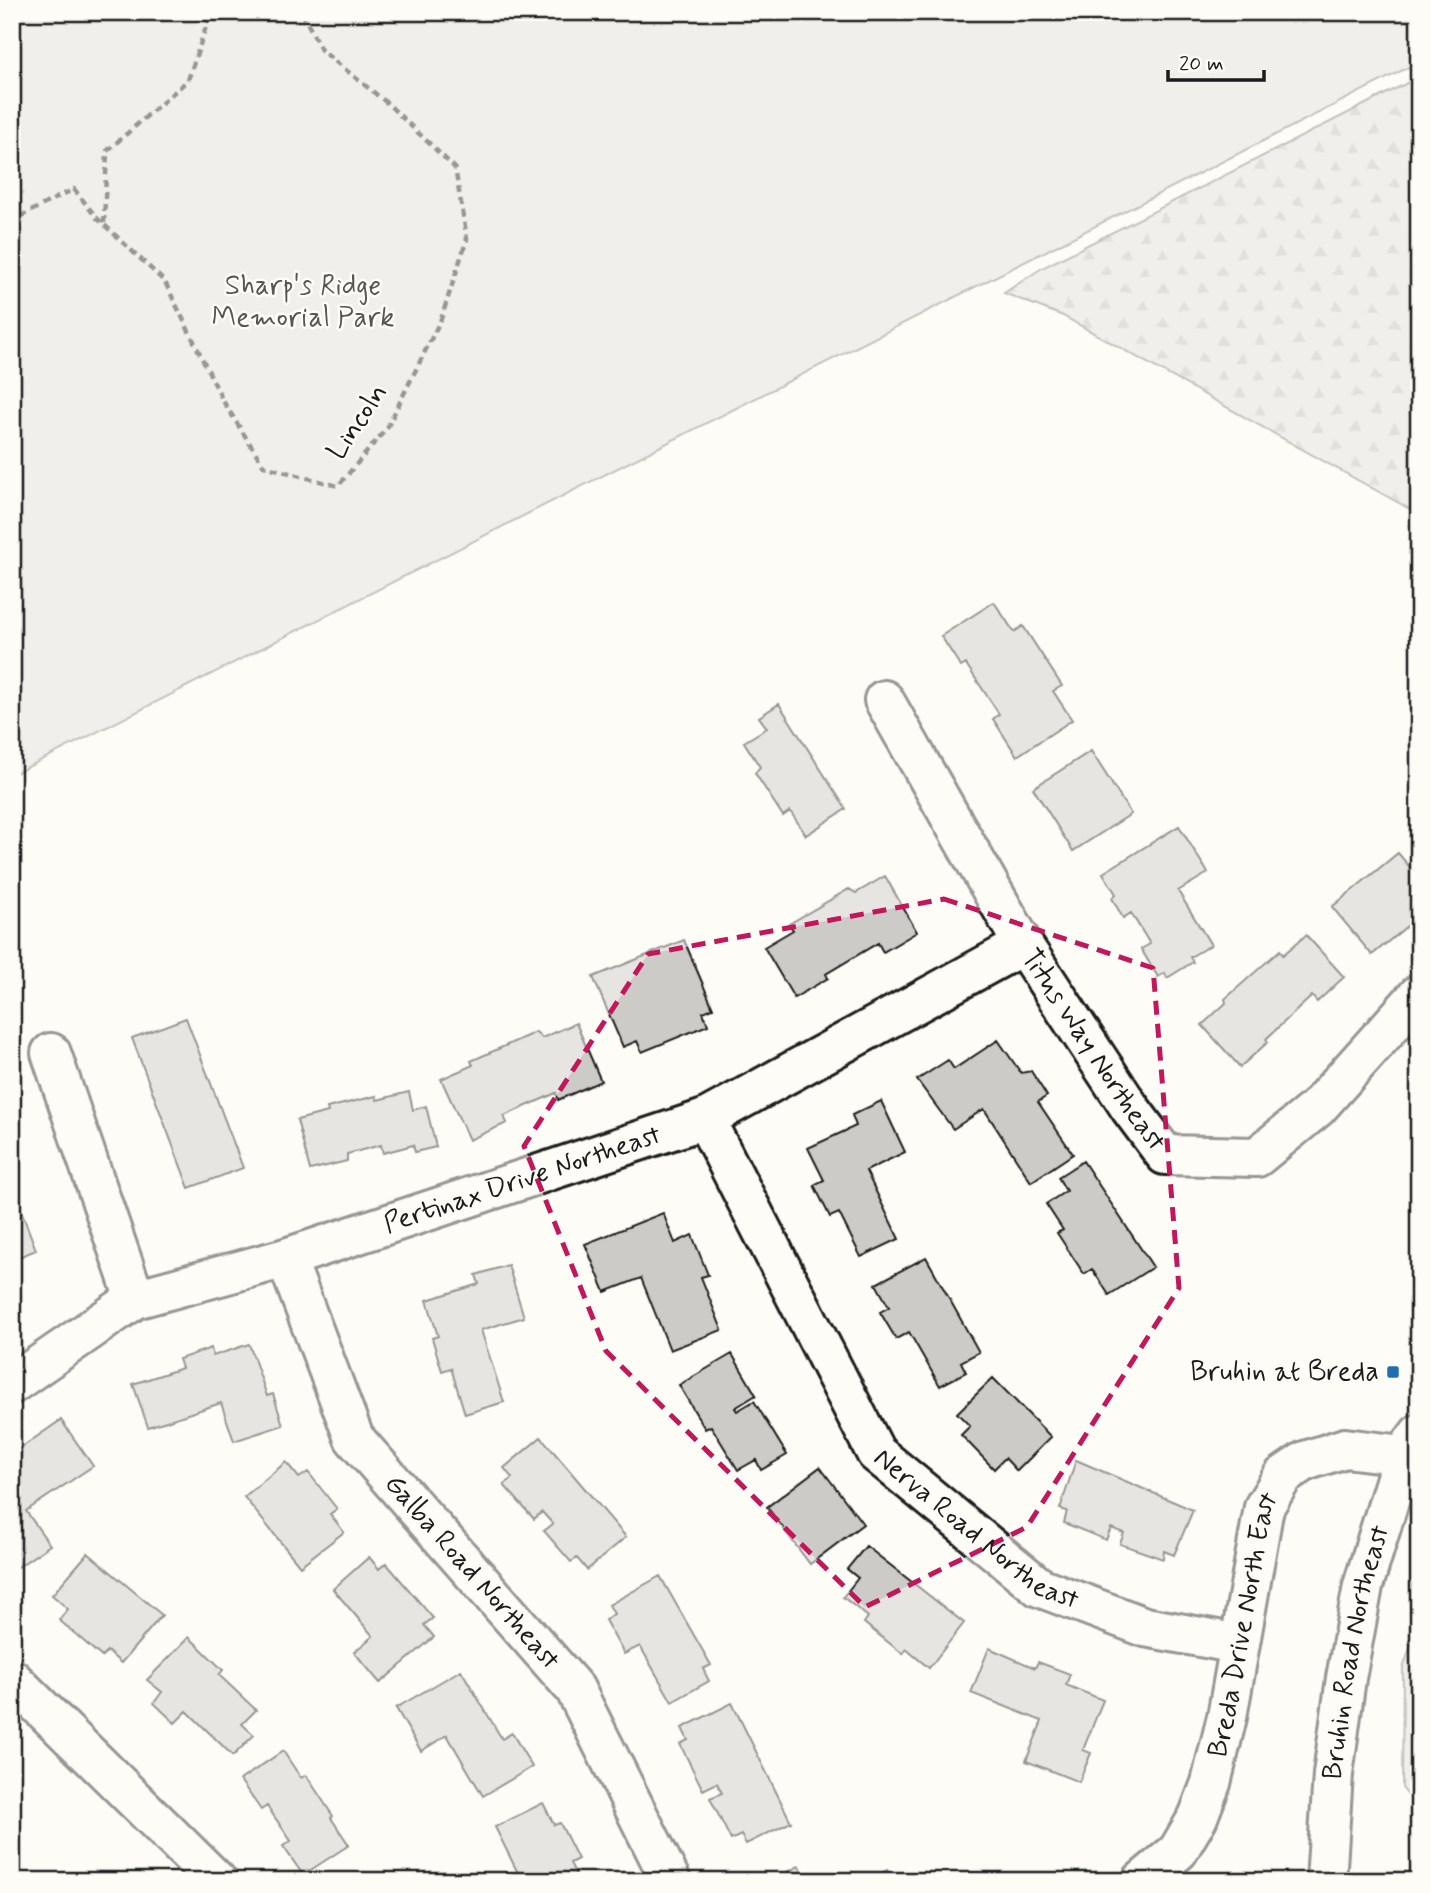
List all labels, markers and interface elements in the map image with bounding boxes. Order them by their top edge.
scale bar [1168,38,1265,82]
text: 20 m [1179,50,1224,78]
park label: Sharp's Ridge Memorial Park [212,268,394,337]
street label: Lincoln [319,377,397,467]
street label: Titus Way Northeast [1012,942,1175,1159]
street label: Pertinax Drive Northeast [379,1116,666,1243]
place label: Bruhin at Breda [1190,1354,1379,1391]
marker: Bruhin at Breda [1385,1364,1401,1380]
street label: Nerva Road Northeast [865,1440,1084,1619]
street label: Galba Road Northeast [376,1466,569,1678]
street label: Breda Drive North East [1199,1484,1288,1761]
street label: Bruhin Road Northeast [1314,1520,1399,1782]

